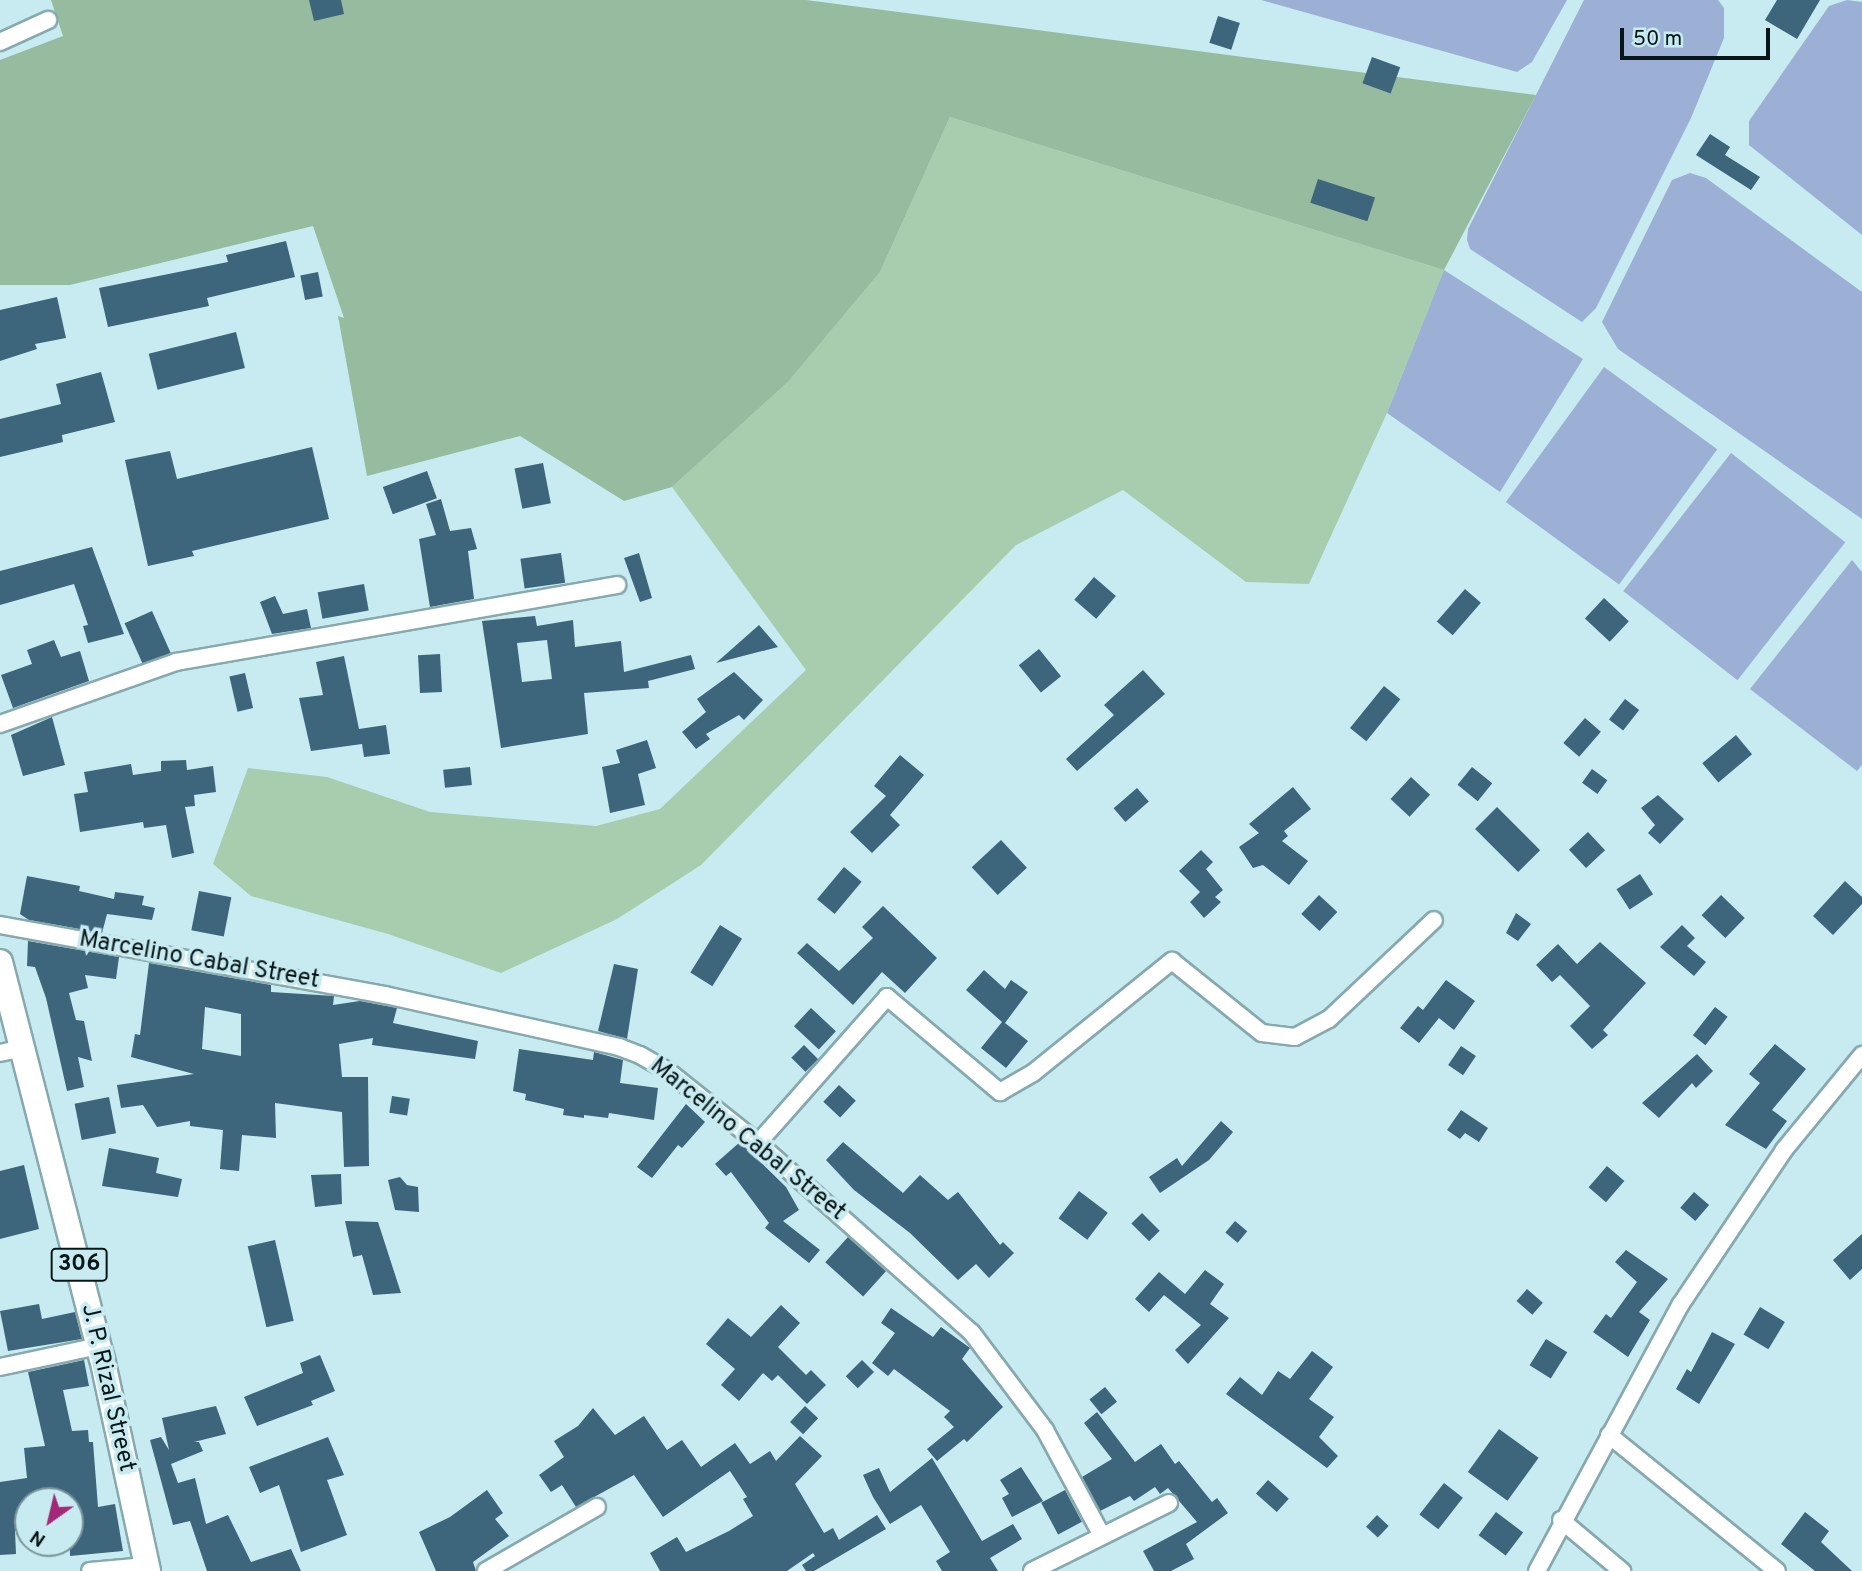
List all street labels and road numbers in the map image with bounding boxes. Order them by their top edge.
street label: Marcelino Cabal Street [77,926,321,996]
street label: Marcelino Cabal Street [643,1052,851,1228]
road number: 306 [49,1246,109,1284]
street label: J. P. Rizal Street [74,1301,140,1475]

